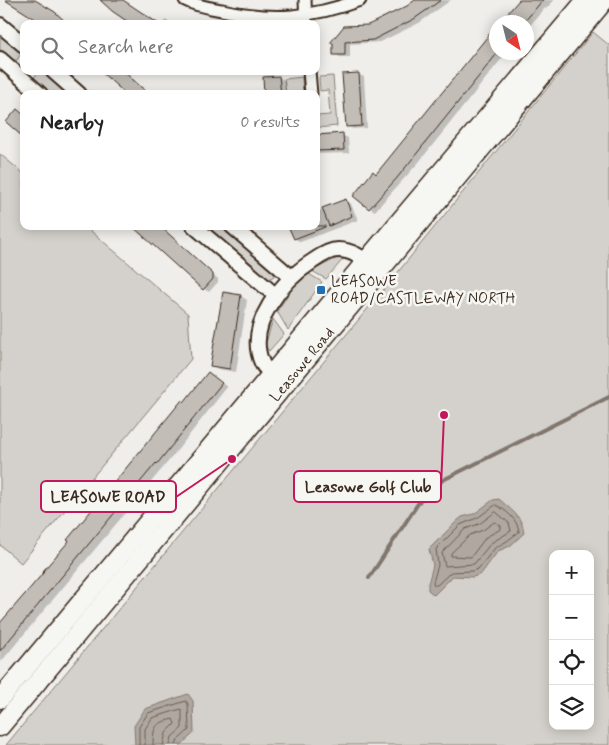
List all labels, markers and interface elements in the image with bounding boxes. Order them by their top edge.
north arrow [489,15,534,60]
search box [20,20,320,75]
icon: search [38,34,66,62]
text: Search here [78,35,174,60]
text: Nearby [40,109,104,137]
text: 0 results [240,112,300,133]
place label: LEASOWE ROAD/CASTLEWAY NORTH [331,272,516,309]
marker: LEASOWE ROAD/CASTLEWAY NORTH [315,284,327,296]
street label: Leasowe Road [266,323,340,406]
callout: Leasowe Golf Club [294,471,441,502]
text: Leasowe Golf Club [305,477,432,498]
callout: LEASOWE ROAD [41,481,176,512]
text: LEASOWE ROAD [50,487,166,508]
map controls [549,550,594,730]
button: + [549,550,594,595]
button: − [549,595,594,640]
button: locate [549,640,594,685]
button: layers [549,685,594,730]

